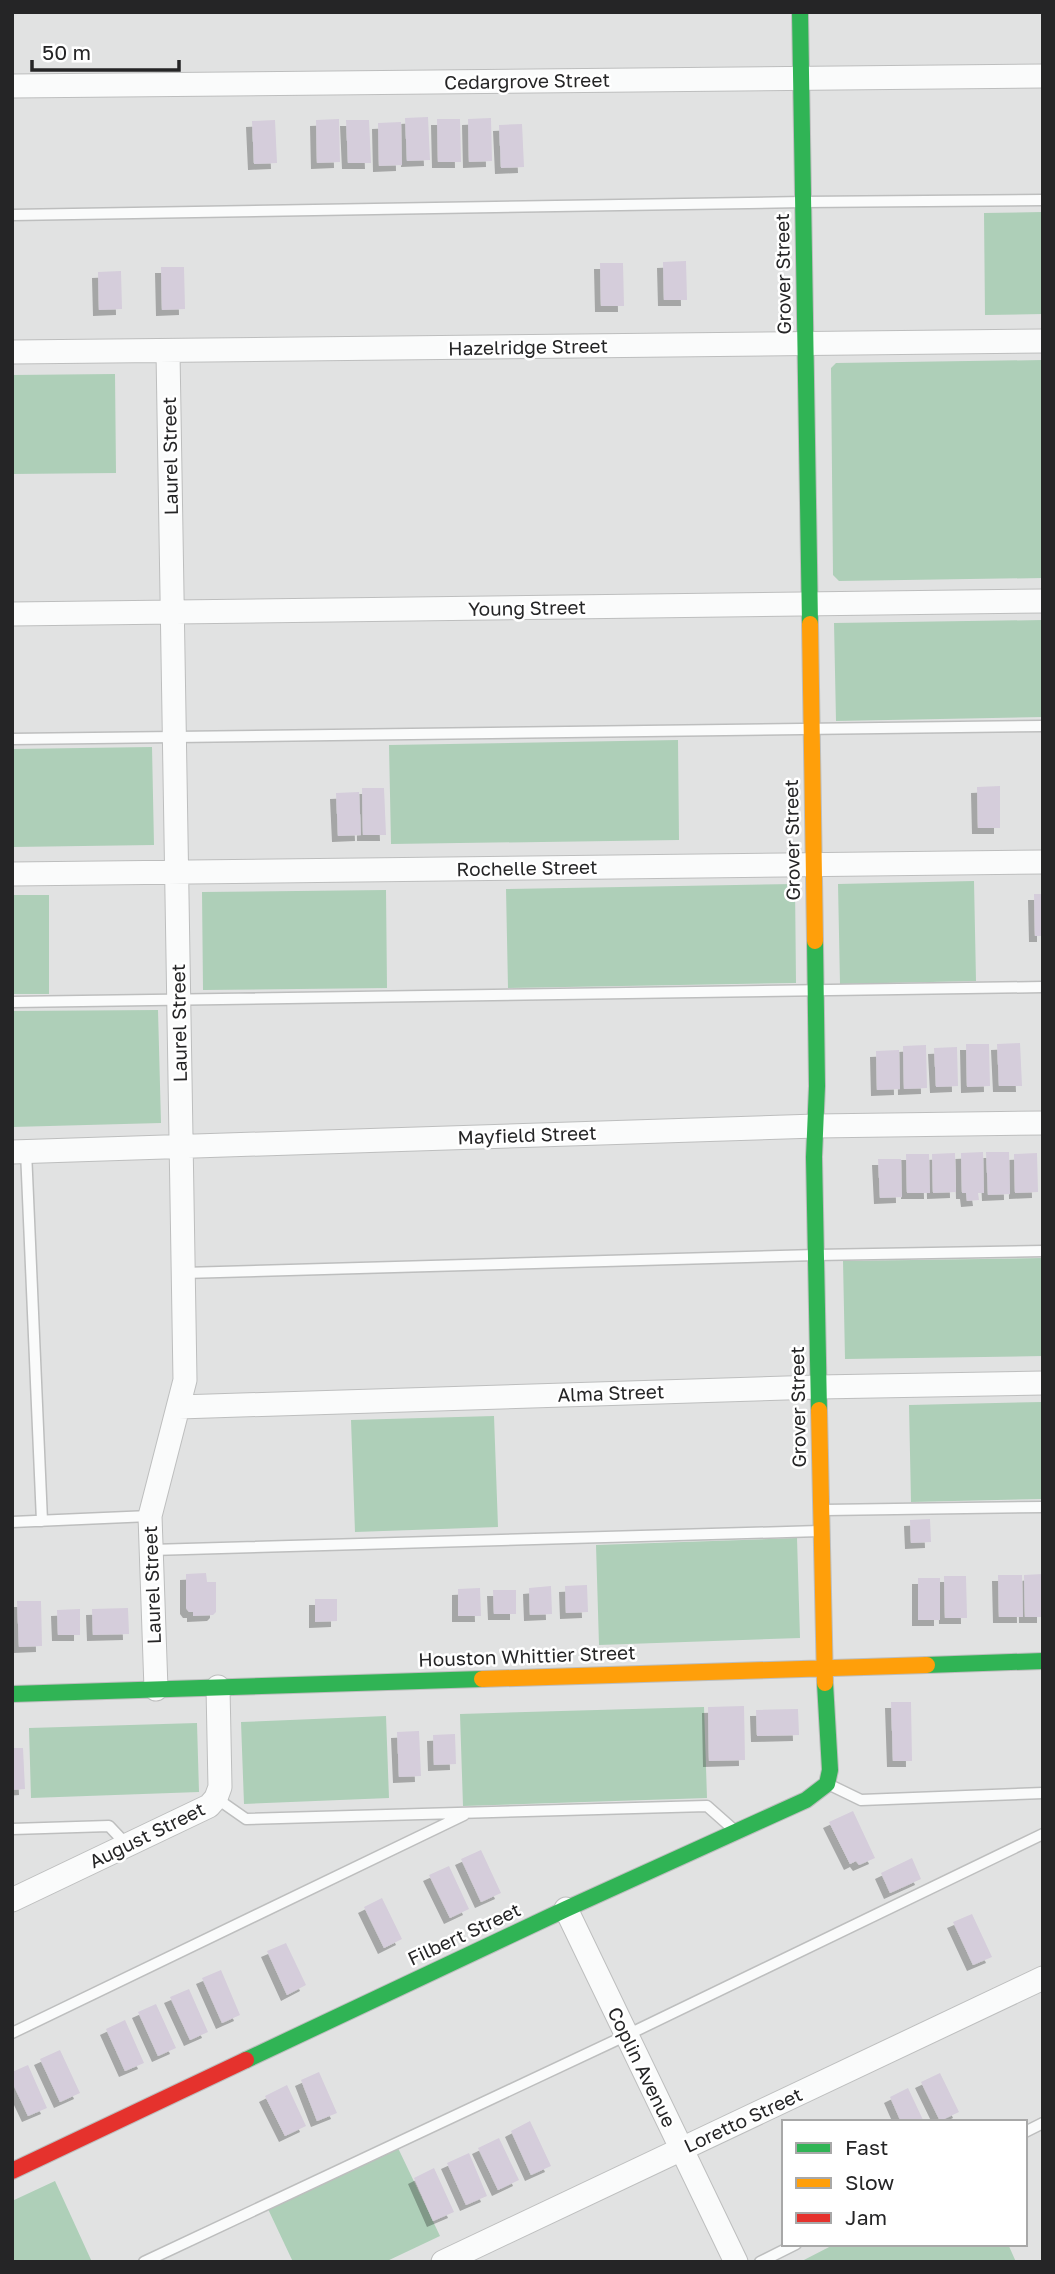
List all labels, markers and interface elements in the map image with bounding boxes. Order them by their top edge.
scale bar [32,28,178,72]
text: 50 m [42,39,91,65]
street label: Cedargrove Street [444,68,610,93]
street label: Grover Street [770,213,795,335]
street label: Hazelridge Street [448,334,608,359]
street label: Laurel Street [157,397,182,515]
street label: Young Street [468,595,586,620]
street label: Grover Street [779,779,804,901]
street label: Rochelle Street [456,855,598,880]
street label: Laurel Street [166,964,191,1082]
street label: Mayfield Street [457,1121,597,1148]
street label: Grover Street [785,1346,810,1468]
street label: Alma Street [557,1379,665,1406]
street label: Laurel Street [138,1525,165,1645]
street label: Houston Whittier Street [418,1640,636,1671]
street label: August Street [85,1797,208,1872]
street label: Filbert Street [404,1897,524,1970]
street label: Coplin Avenue [603,2003,681,2131]
street label: Loretto Street [680,2082,806,2157]
legend [782,2120,1027,2246]
text: Fast [845,2134,888,2160]
text: Slow [845,2169,894,2195]
text: Jam [845,2204,887,2230]

